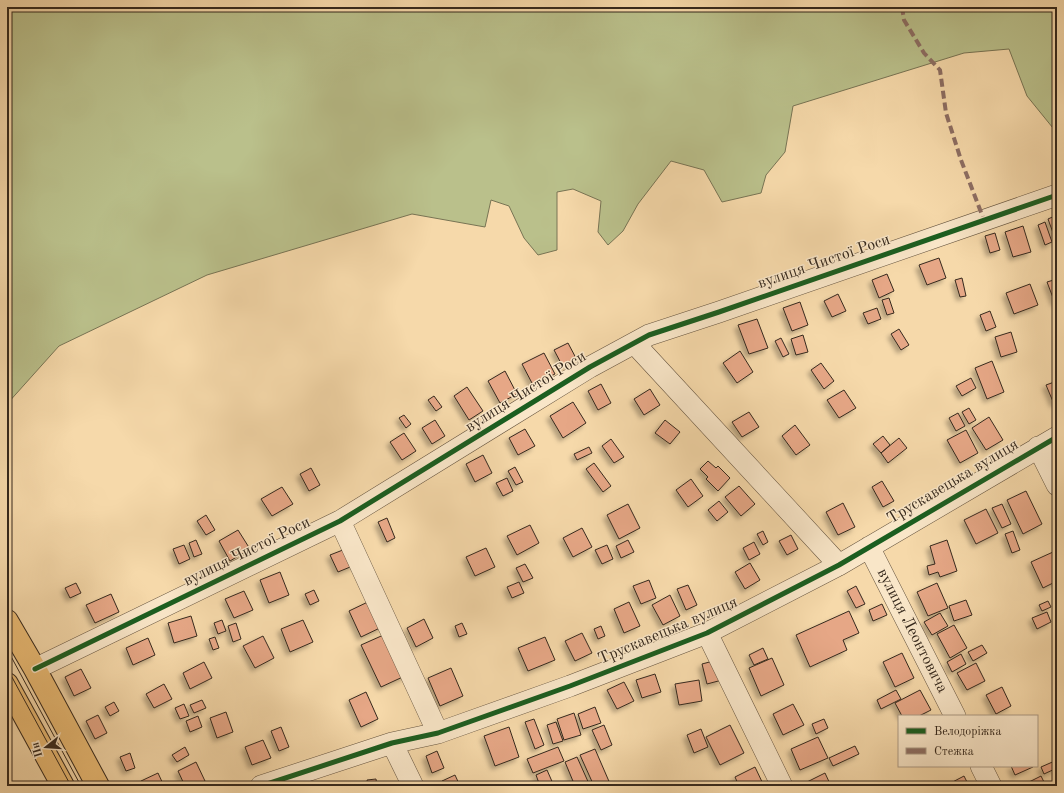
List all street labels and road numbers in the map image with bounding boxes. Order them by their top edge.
street label: вулиця Чистої Роси [756,232,892,292]
street label: вулиця Чистої Роси [463,348,589,436]
street label: Трускавецька вулиця [885,437,1021,527]
street label: вулиця Чистої Роси [181,514,313,590]
street label: вулиця Леонтовича [874,566,950,696]
street label: Трускавецька вулиця [596,594,740,668]

